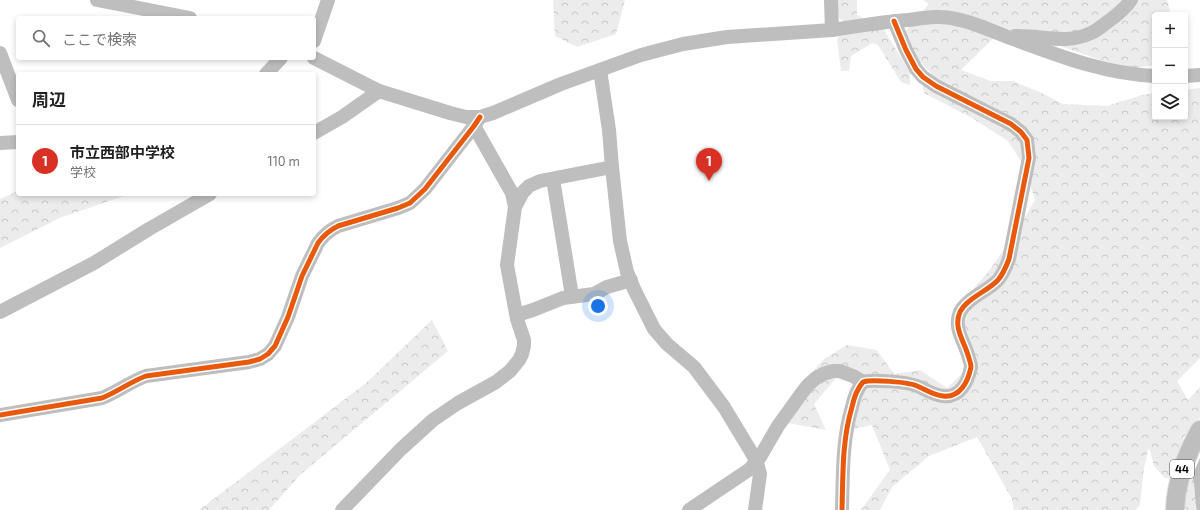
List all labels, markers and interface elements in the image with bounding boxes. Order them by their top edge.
map controls [1152,12,1188,120]
button: + [1152,12,1188,48]
search box [16,16,316,60]
icon: search [30,27,52,49]
text: ここで検索 [62,30,137,48]
button: − [1152,48,1188,84]
button: layers [1152,84,1188,120]
text: 周辺 [32,89,66,109]
text: 市立西部中学校 [70,143,175,161]
pin: 1 [696,148,722,181]
text: 1 [42,153,48,169]
text: 110 m [268,153,300,169]
text: 学校 [70,164,96,180]
your location [588,296,608,316]
road number: 44 [1170,460,1194,478]

